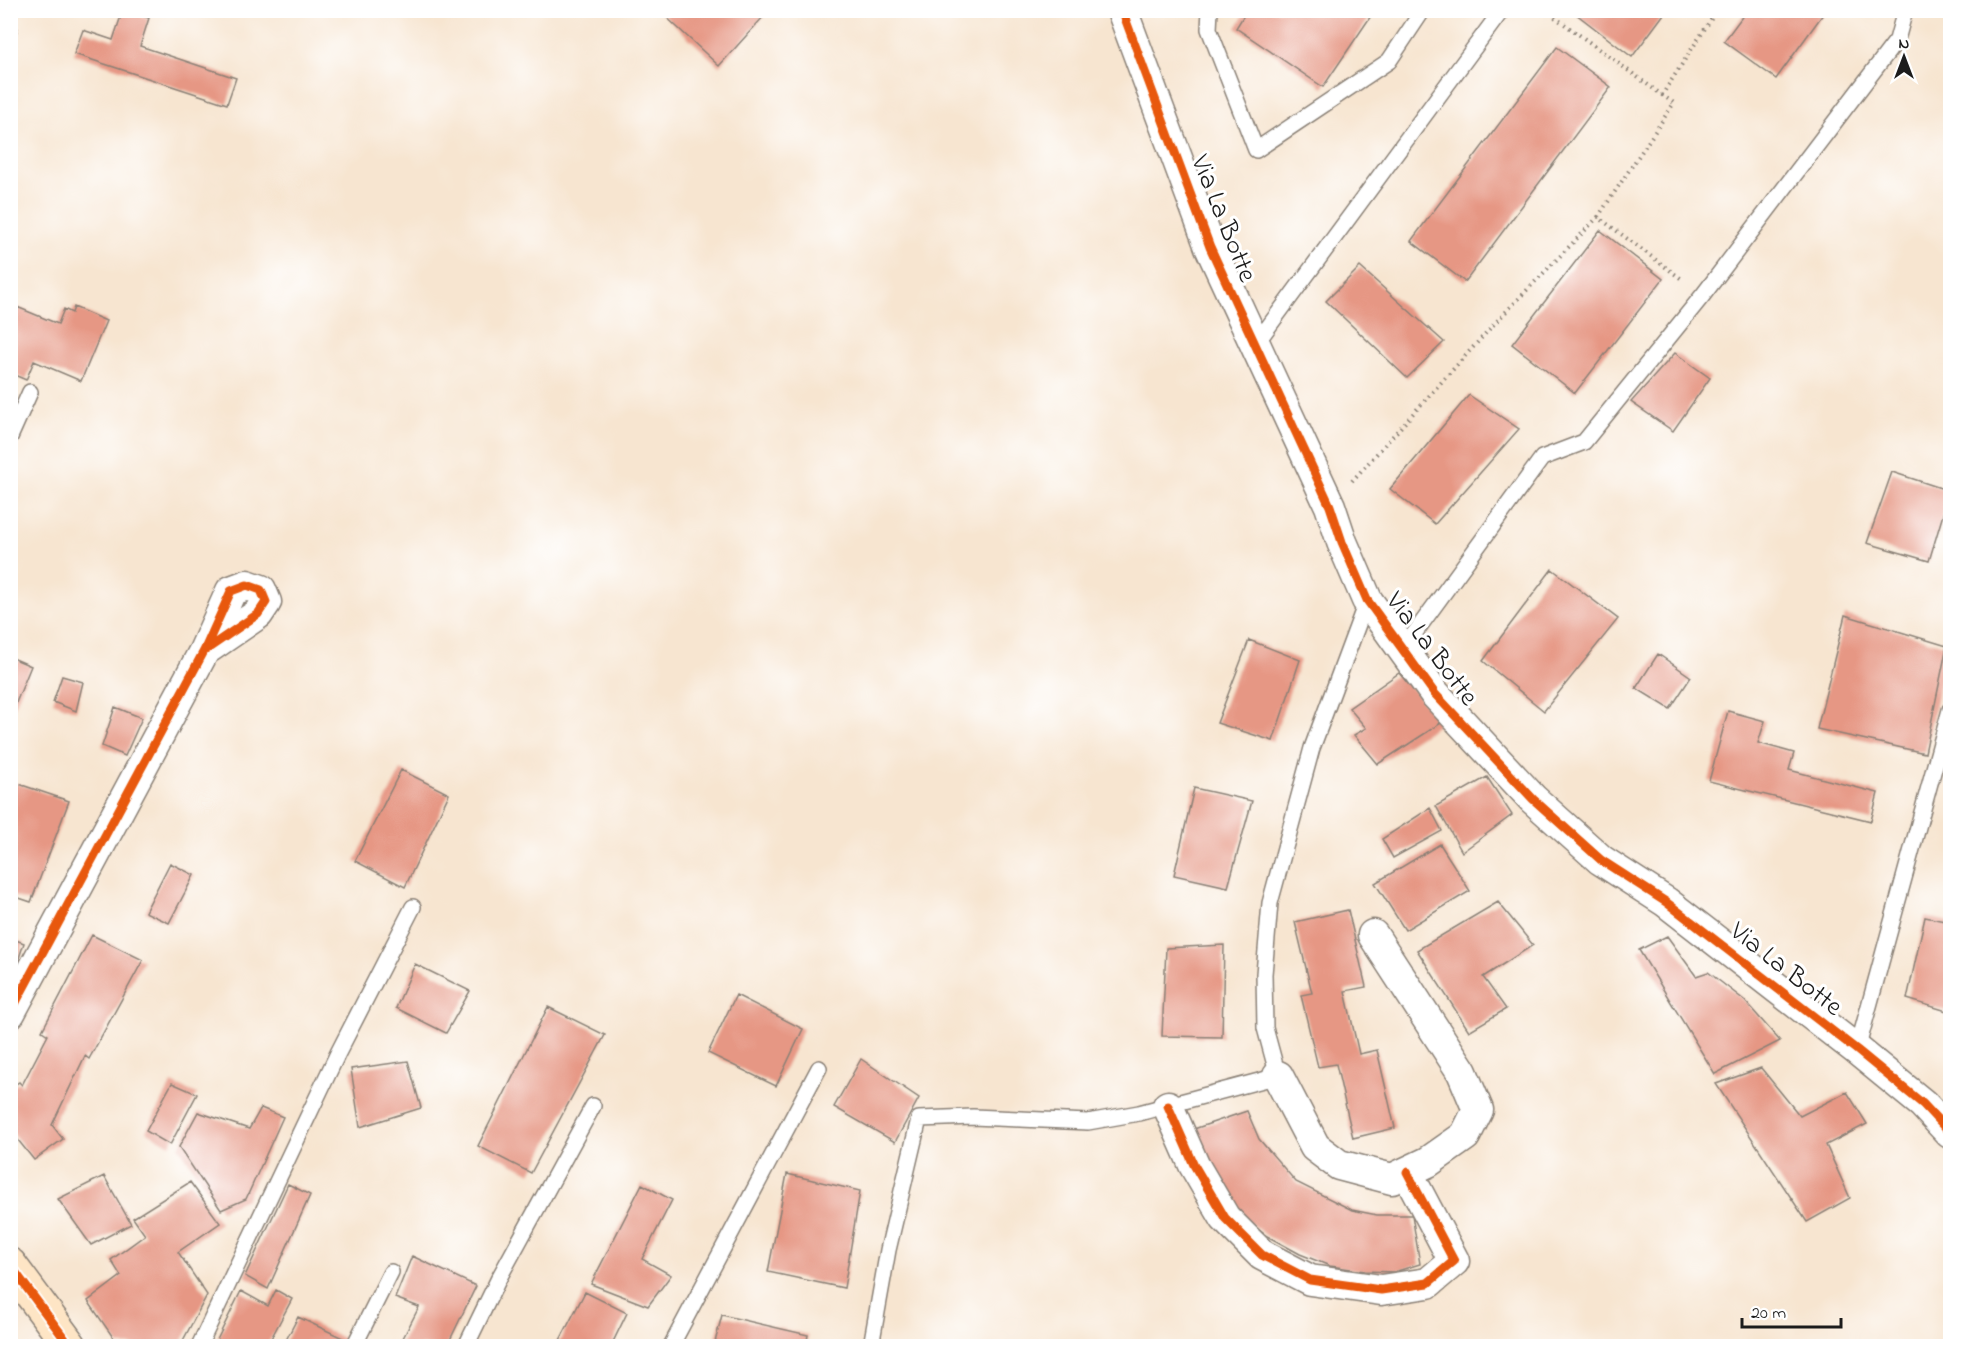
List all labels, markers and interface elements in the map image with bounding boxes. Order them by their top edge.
north arrow [1874,27,1934,87]
text: N [1899,32,1910,56]
street label: Via La Botte [1179,149,1266,289]
street label: Via La Botte [1375,583,1487,715]
street label: Via La Botte [1720,913,1851,1027]
scale bar [1742,1291,1841,1329]
text: 20 m [1751,1301,1786,1327]

